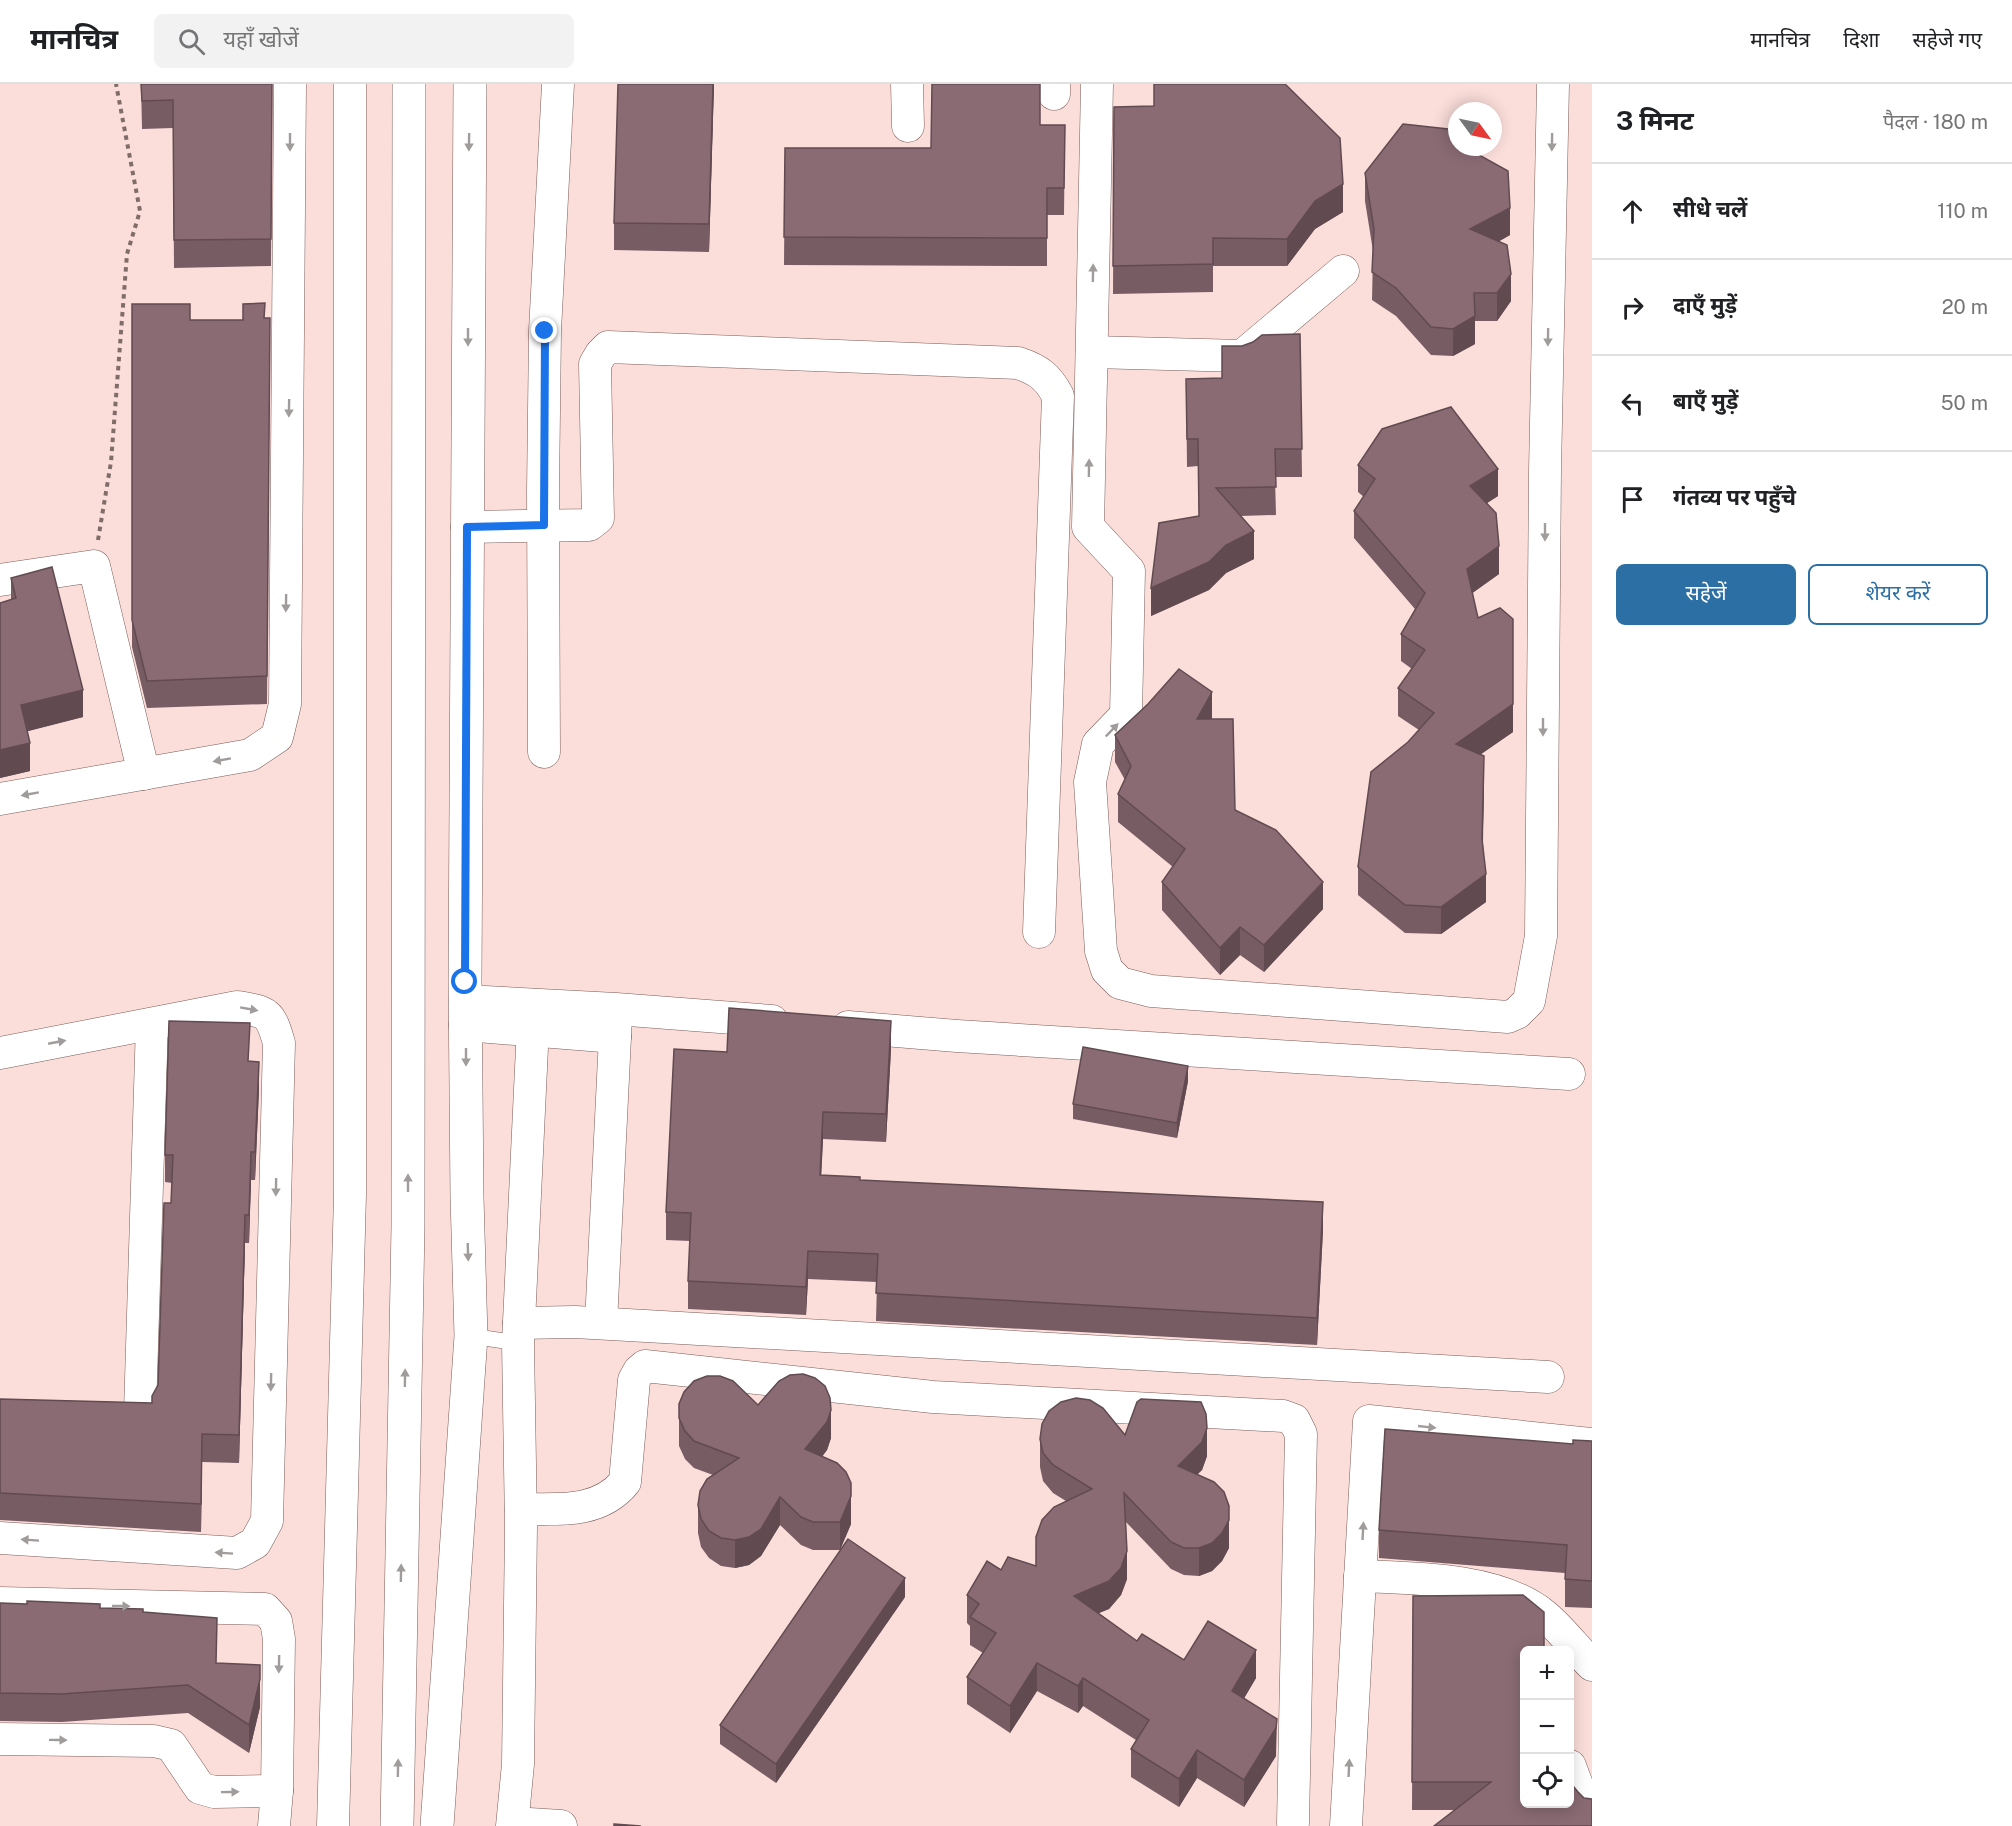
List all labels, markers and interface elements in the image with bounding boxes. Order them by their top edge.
search box [154,14,574,68]
text: मानचित्र [30,22,118,55]
icon: search [175,25,208,58]
text: यहाँ खोजें [223,26,299,52]
text: मानचित्र [1750,27,1810,52]
text: दिशा [1843,27,1880,52]
text: सहेजे गए [1913,27,1982,52]
north arrow [1448,102,1502,156]
text: 3 मिनट [1616,105,1694,136]
text: पैदल · 180 m [1883,110,1988,134]
one-way arrow [285,133,295,152]
one-way arrow [465,133,474,152]
one-way arrow [1547,133,1556,152]
icon: ahead [1616,195,1649,228]
text: सीधे चलें [1673,196,1747,222]
text: 110 m [1937,199,1988,223]
one-way arrow [1088,264,1098,283]
icon: right [1616,291,1649,324]
text: दाएँ मुड़ें [1673,292,1737,318]
text: 20 m [1942,295,1988,319]
route end [531,317,557,343]
one-way arrow [463,328,473,347]
one-way arrow [1543,328,1553,347]
icon: left [1616,387,1649,420]
text: बाएँ मुड़ें [1673,388,1738,414]
text: 50 m [1941,391,1988,415]
one-way arrow [284,399,293,418]
one-way arrow [1084,459,1094,478]
icon: arrive [1616,483,1649,516]
text: गंतव्य पर पहुँचे [1673,484,1796,510]
one-way arrow [1540,523,1549,542]
button: सहेजें [1616,564,1796,625]
button: शेयर करें [1808,564,1988,625]
one-way arrow [282,594,291,613]
one-way arrow [1538,718,1548,737]
one-way arrow [1105,722,1119,737]
one-way arrow [213,756,232,765]
one-way arrow [21,790,40,799]
route start [451,968,477,994]
one-way arrow [239,1005,258,1014]
one-way arrow [48,1037,67,1046]
one-way arrow [461,1048,471,1067]
one-way arrow [403,1173,413,1192]
one-way arrow [271,1178,280,1197]
one-way arrow [464,1243,473,1262]
one-way arrow [400,1368,410,1387]
one-way arrow [266,1373,275,1392]
one-way arrow [1418,1422,1437,1432]
one-way arrow [1358,1521,1367,1540]
one-way arrow [20,1535,39,1544]
one-way arrow [215,1548,234,1557]
one-way arrow [397,1563,406,1582]
one-way arrow [112,1601,131,1611]
map controls [1520,1646,1574,1808]
button: + [1520,1646,1574,1700]
one-way arrow [274,1654,283,1673]
button: − [1520,1700,1574,1754]
one-way arrow [49,1735,68,1745]
button: locate [1520,1754,1574,1808]
one-way arrow [393,1758,402,1777]
one-way arrow [1345,1758,1354,1777]
one-way arrow [220,1787,239,1797]

